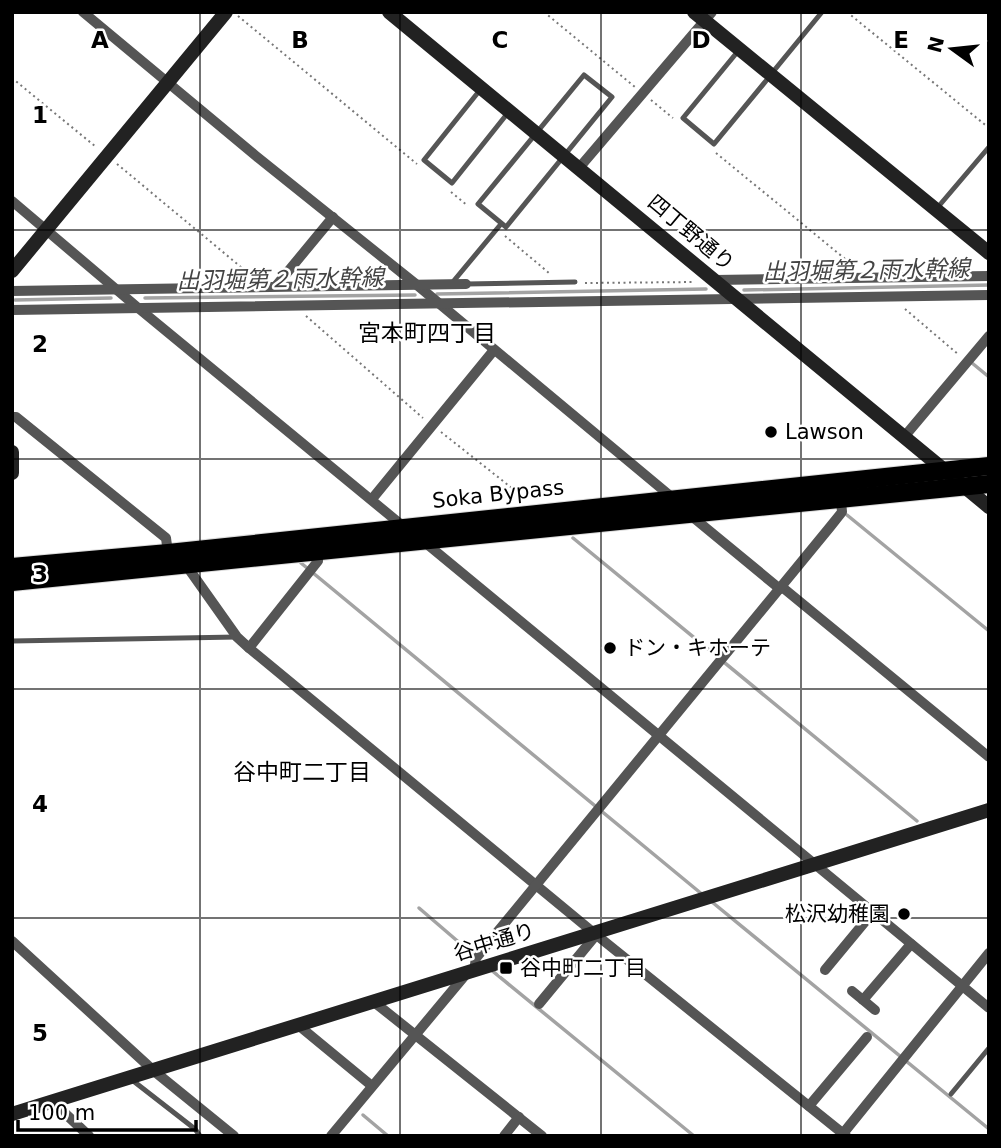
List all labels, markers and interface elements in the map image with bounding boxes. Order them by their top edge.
north arrow [917,14,987,84]
text: A [91,27,109,53]
text: B [291,27,309,53]
text: C [492,27,508,53]
text: D [691,27,711,53]
text: E [893,27,909,53]
text: N [923,34,948,55]
text: 1 [32,102,48,128]
street label: 四丁野通り [643,190,739,276]
water label: 出羽堀第２雨水幹線 [762,255,973,285]
water label: 出羽堀第２雨水幹線 [176,264,387,294]
district label: 宮本町四丁目 [358,320,496,346]
text: 2 [32,331,48,357]
place label: Lawson [785,420,864,444]
marker: Lawson [763,424,779,440]
street label: Soka Bypass [431,475,565,513]
text: 3 [32,561,48,587]
place label: ドン・キホーテ [624,636,771,660]
marker: ドン・キホーテ [602,640,618,656]
district label: 谷中町二丁目 [233,759,371,785]
text: 4 [32,791,48,817]
place label: 松沢幼稚園 [785,902,890,926]
marker: 松沢幼稚園 [896,906,912,922]
street label: 谷中通り [450,918,538,966]
place label: 谷中町二丁目 [520,956,646,980]
marker: 谷中町二丁目 [498,960,514,976]
text: 5 [32,1020,48,1046]
scale bar [18,1088,196,1132]
text: 100 m [28,1101,95,1125]

